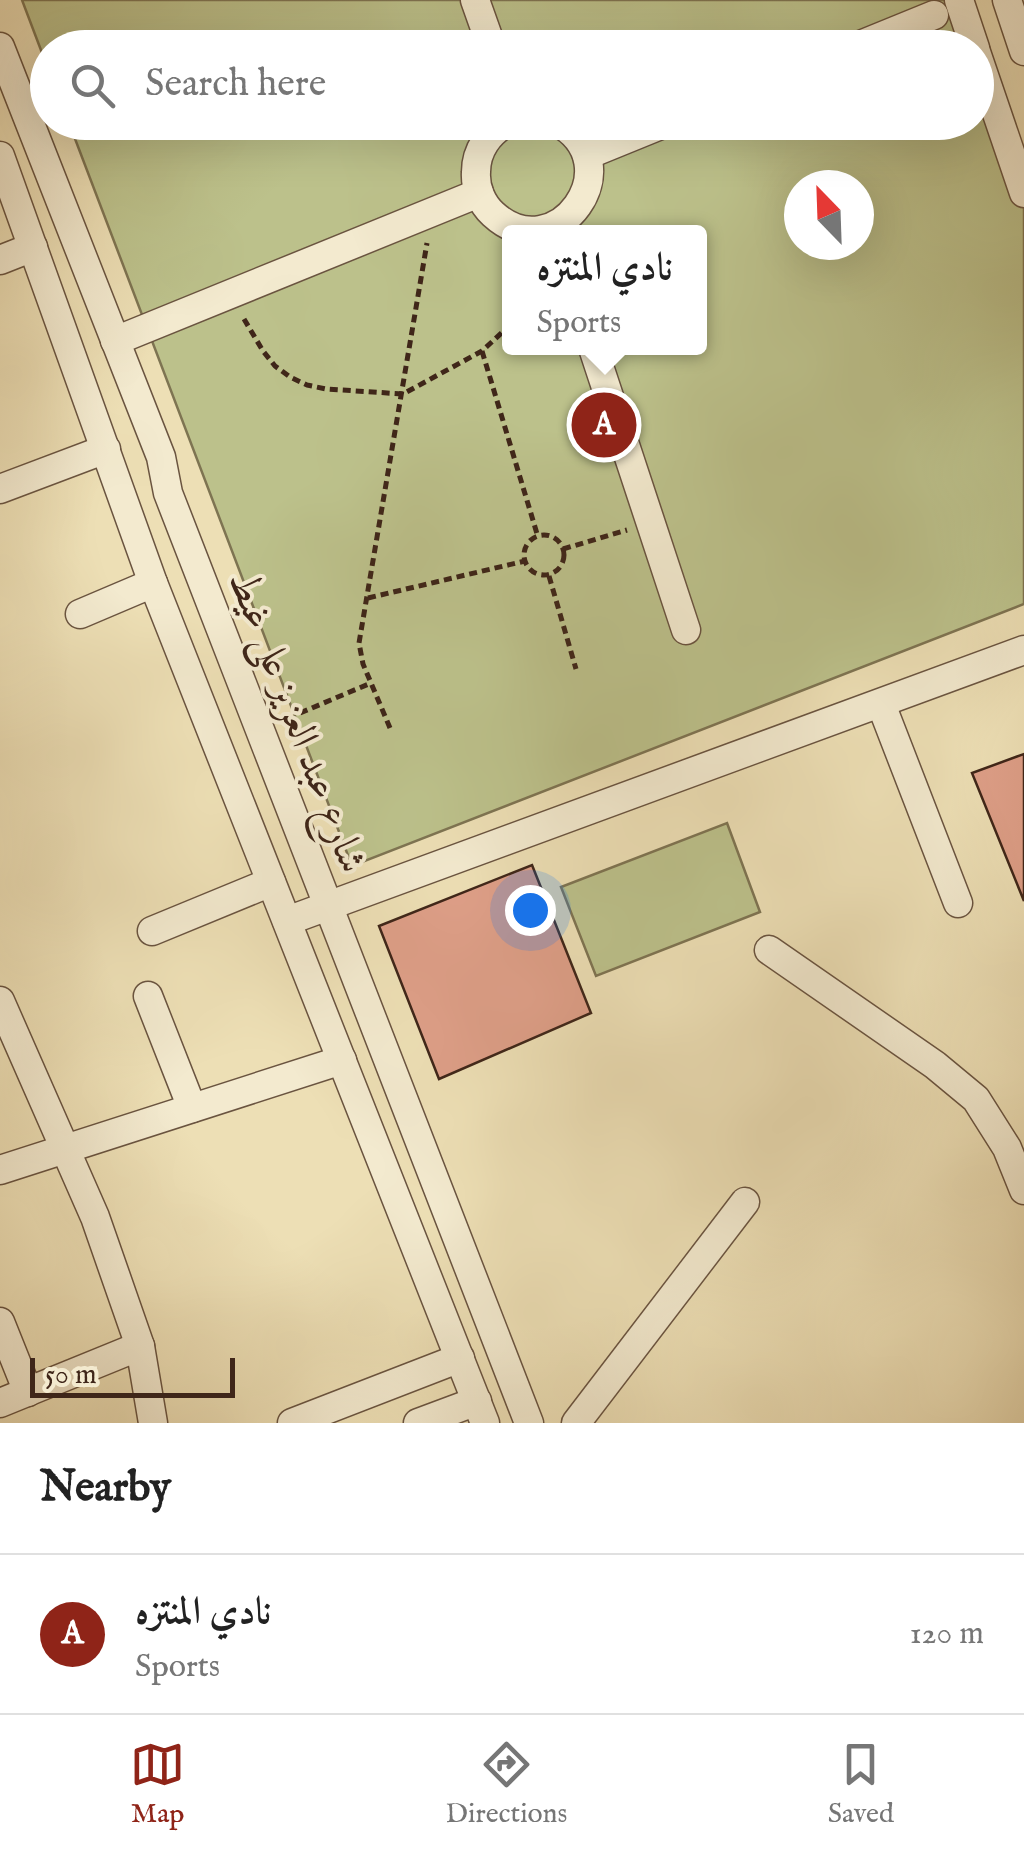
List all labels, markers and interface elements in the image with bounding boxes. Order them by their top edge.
search box [30,30,994,140]
icon: search [65,58,120,113]
text: Search here [145,61,326,109]
north arrow [784,170,874,260]
popup [502,225,707,355]
text: نادي المنتزه [536,245,673,293]
text: Sports [536,303,621,344]
pin: A [572,388,636,462]
street label: شارع عبد العزيز على غيط [210,564,377,882]
your location [505,885,556,936]
scale bar [30,1353,235,1398]
text: 50 m [45,1358,97,1393]
text: Nearby [40,1462,171,1515]
text: نادي المنتزه [135,1589,271,1637]
text: A [62,1614,83,1655]
text: 120 m [910,1614,984,1655]
text: Sports [135,1647,220,1688]
tab: Map [130,1737,185,1832]
tab: Directions [445,1737,567,1832]
tab: Saved [828,1737,894,1832]

